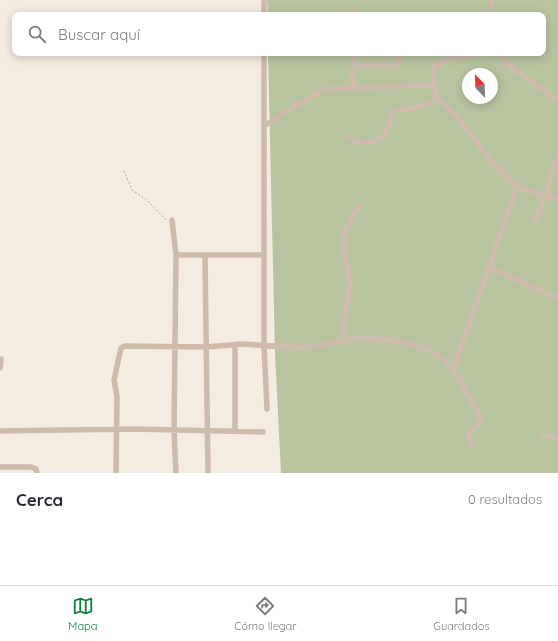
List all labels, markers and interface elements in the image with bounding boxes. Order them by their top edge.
search box [12,12,546,56]
icon: search [26,23,48,45]
text: Buscar aquí [58,25,140,44]
north arrow [462,68,498,104]
text: Cerca [16,489,63,510]
text: 0 resultados [468,491,542,507]
tab: Mapa [68,595,97,633]
tab: Cómo llegar [234,595,297,633]
tab: Guardados [433,595,490,633]

